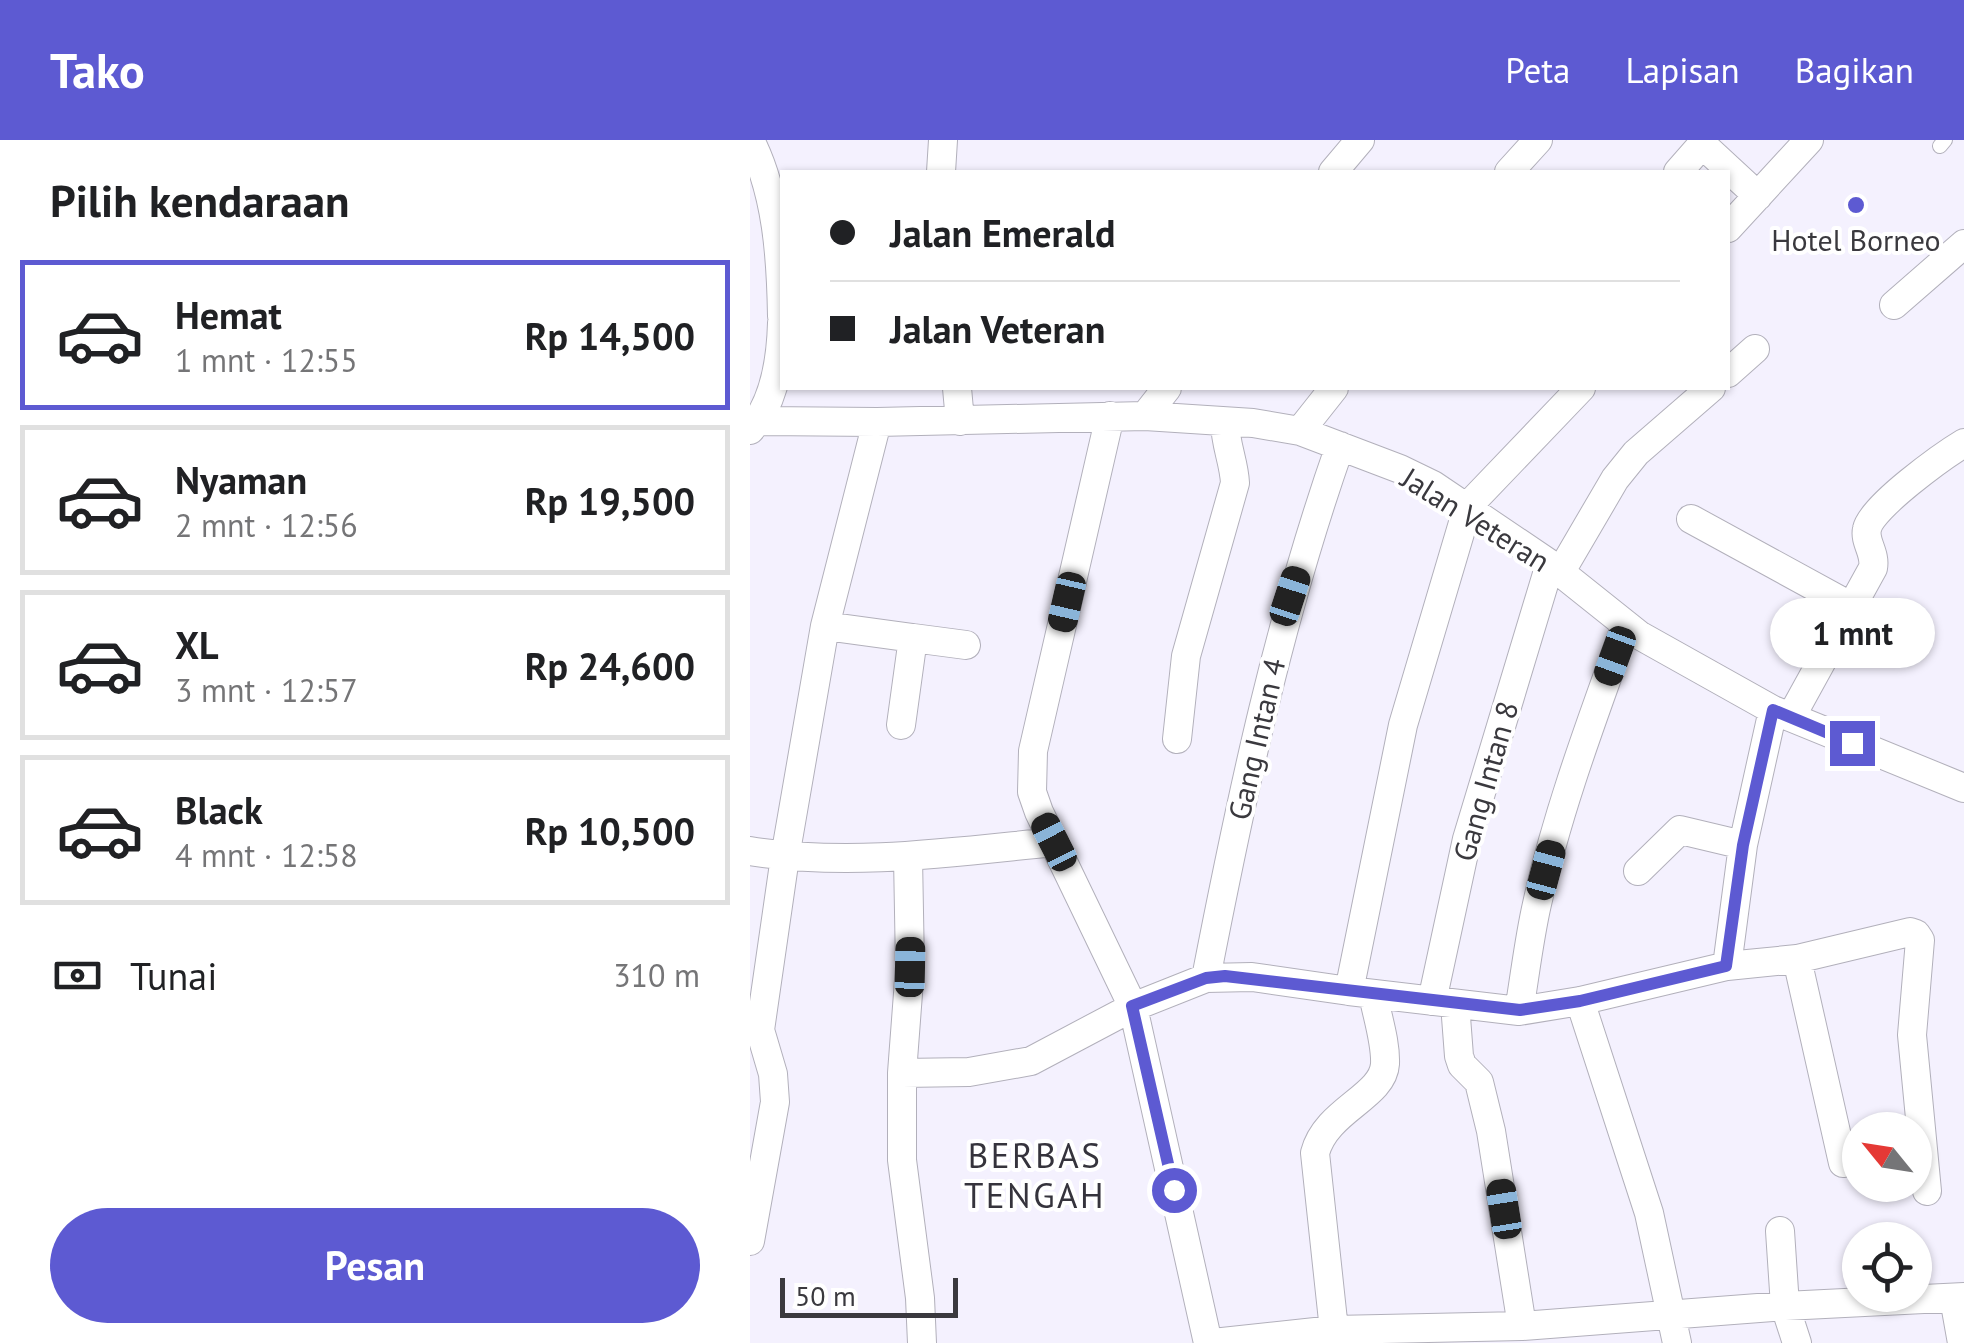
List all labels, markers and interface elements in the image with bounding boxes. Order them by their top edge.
text: Tako [50,39,145,101]
text: Peta [1505,47,1570,93]
text: Lapisan [1625,47,1740,93]
text: Bagikan [1795,47,1914,93]
text: Pilih kendaraan [50,171,350,229]
marker: Hotel Borneo [1845,194,1867,216]
text: Jalan Emerald [890,208,1115,257]
place label: Hotel Borneo [1771,220,1941,259]
icon: car [55,290,145,380]
text: Hemat [175,290,282,339]
text: Jalan Veteran [890,304,1105,353]
text: Rp 14,500 [525,311,695,360]
text: 1 mnt · 12:55 [175,339,358,381]
icon: car [55,455,145,545]
text: Nyaman [175,455,307,504]
street label: Jalan Veteran [1393,457,1558,580]
text: Rp 19,500 [525,476,695,525]
text: 2 mnt · 12:56 [175,504,358,546]
car [1266,563,1314,629]
car [1046,569,1088,635]
callout: 1 mnt [1770,598,1934,668]
text: 1 mnt [1812,612,1893,654]
icon: car [55,620,145,710]
text: XL [175,620,219,669]
car [1591,623,1639,689]
text: Rp 24,600 [525,641,695,690]
street label: Gang Intan 4 [1218,654,1294,824]
text: 3 mnt · 12:57 [175,669,358,711]
street label: Gang Intan 8 [1444,696,1526,866]
route end [1830,721,1875,766]
icon: car [55,785,145,875]
text: Black [175,785,263,834]
text: Rp 10,500 [525,806,695,855]
car [1027,808,1081,876]
text: 4 mnt · 12:58 [175,834,358,876]
car [1524,837,1568,903]
car [894,937,926,997]
icon: cash [50,948,105,1003]
text: Tunai [130,951,217,1000]
text: 310 m [613,954,700,996]
north arrow [1842,1112,1932,1202]
map controls [1842,1112,1932,1312]
district label: BERBAS TENGAH [964,1132,1106,1218]
route start [1152,1168,1197,1213]
car [1484,1177,1524,1241]
button: Pesan [50,1208,700,1323]
button: locate [1842,1222,1932,1312]
scale bar [780,1273,958,1318]
text: 50 m [795,1277,856,1314]

